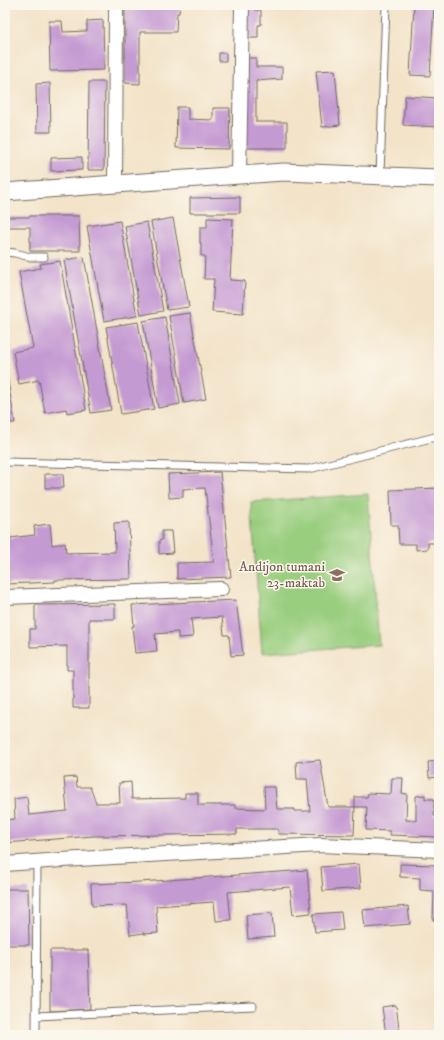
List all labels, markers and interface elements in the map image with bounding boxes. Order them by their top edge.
place label: Andijon tumani 23-maktab [239,558,325,592]
school or university icon: Andijon tumani 23-maktab [328,566,346,584]

